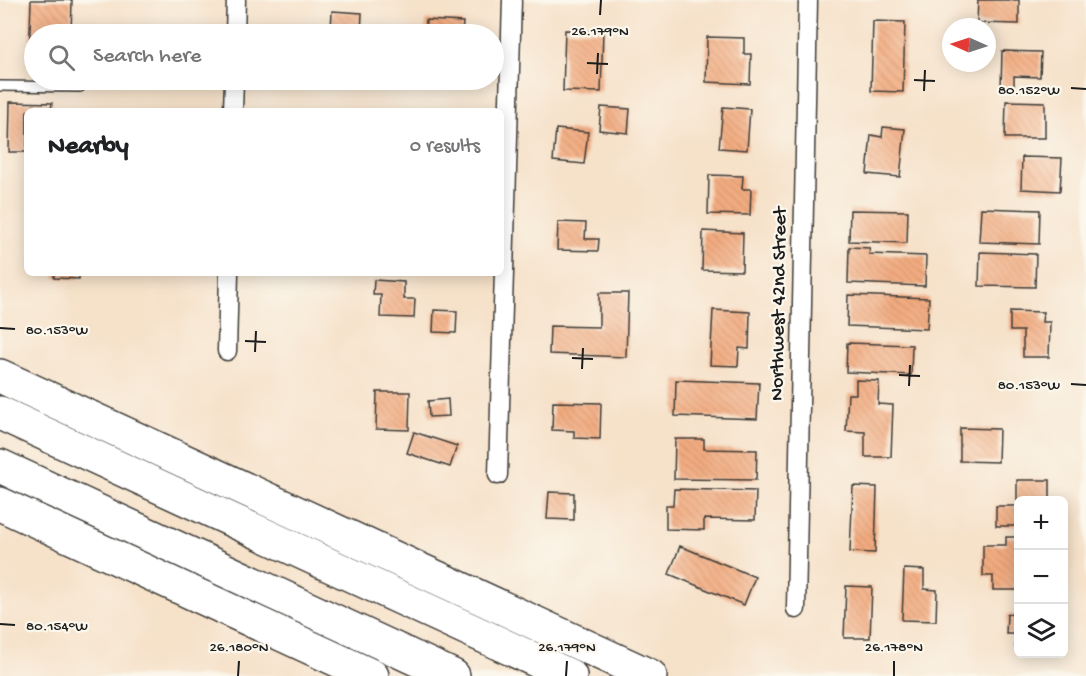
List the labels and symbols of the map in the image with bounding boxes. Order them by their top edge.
north arrow [942,18,996,72]
text: 26.179°N [571,23,629,41]
text: 80.152°W [998,82,1060,100]
street label: Northwest 42nd Street [767,205,793,401]
text: 80.153°W [26,322,89,340]
text: 80.153°W [998,377,1061,395]
text: 80.154°W [26,618,88,636]
text: 26.180°N [209,639,269,657]
text: 26.179°N [538,639,596,657]
text: 26.178°N [865,639,923,657]

